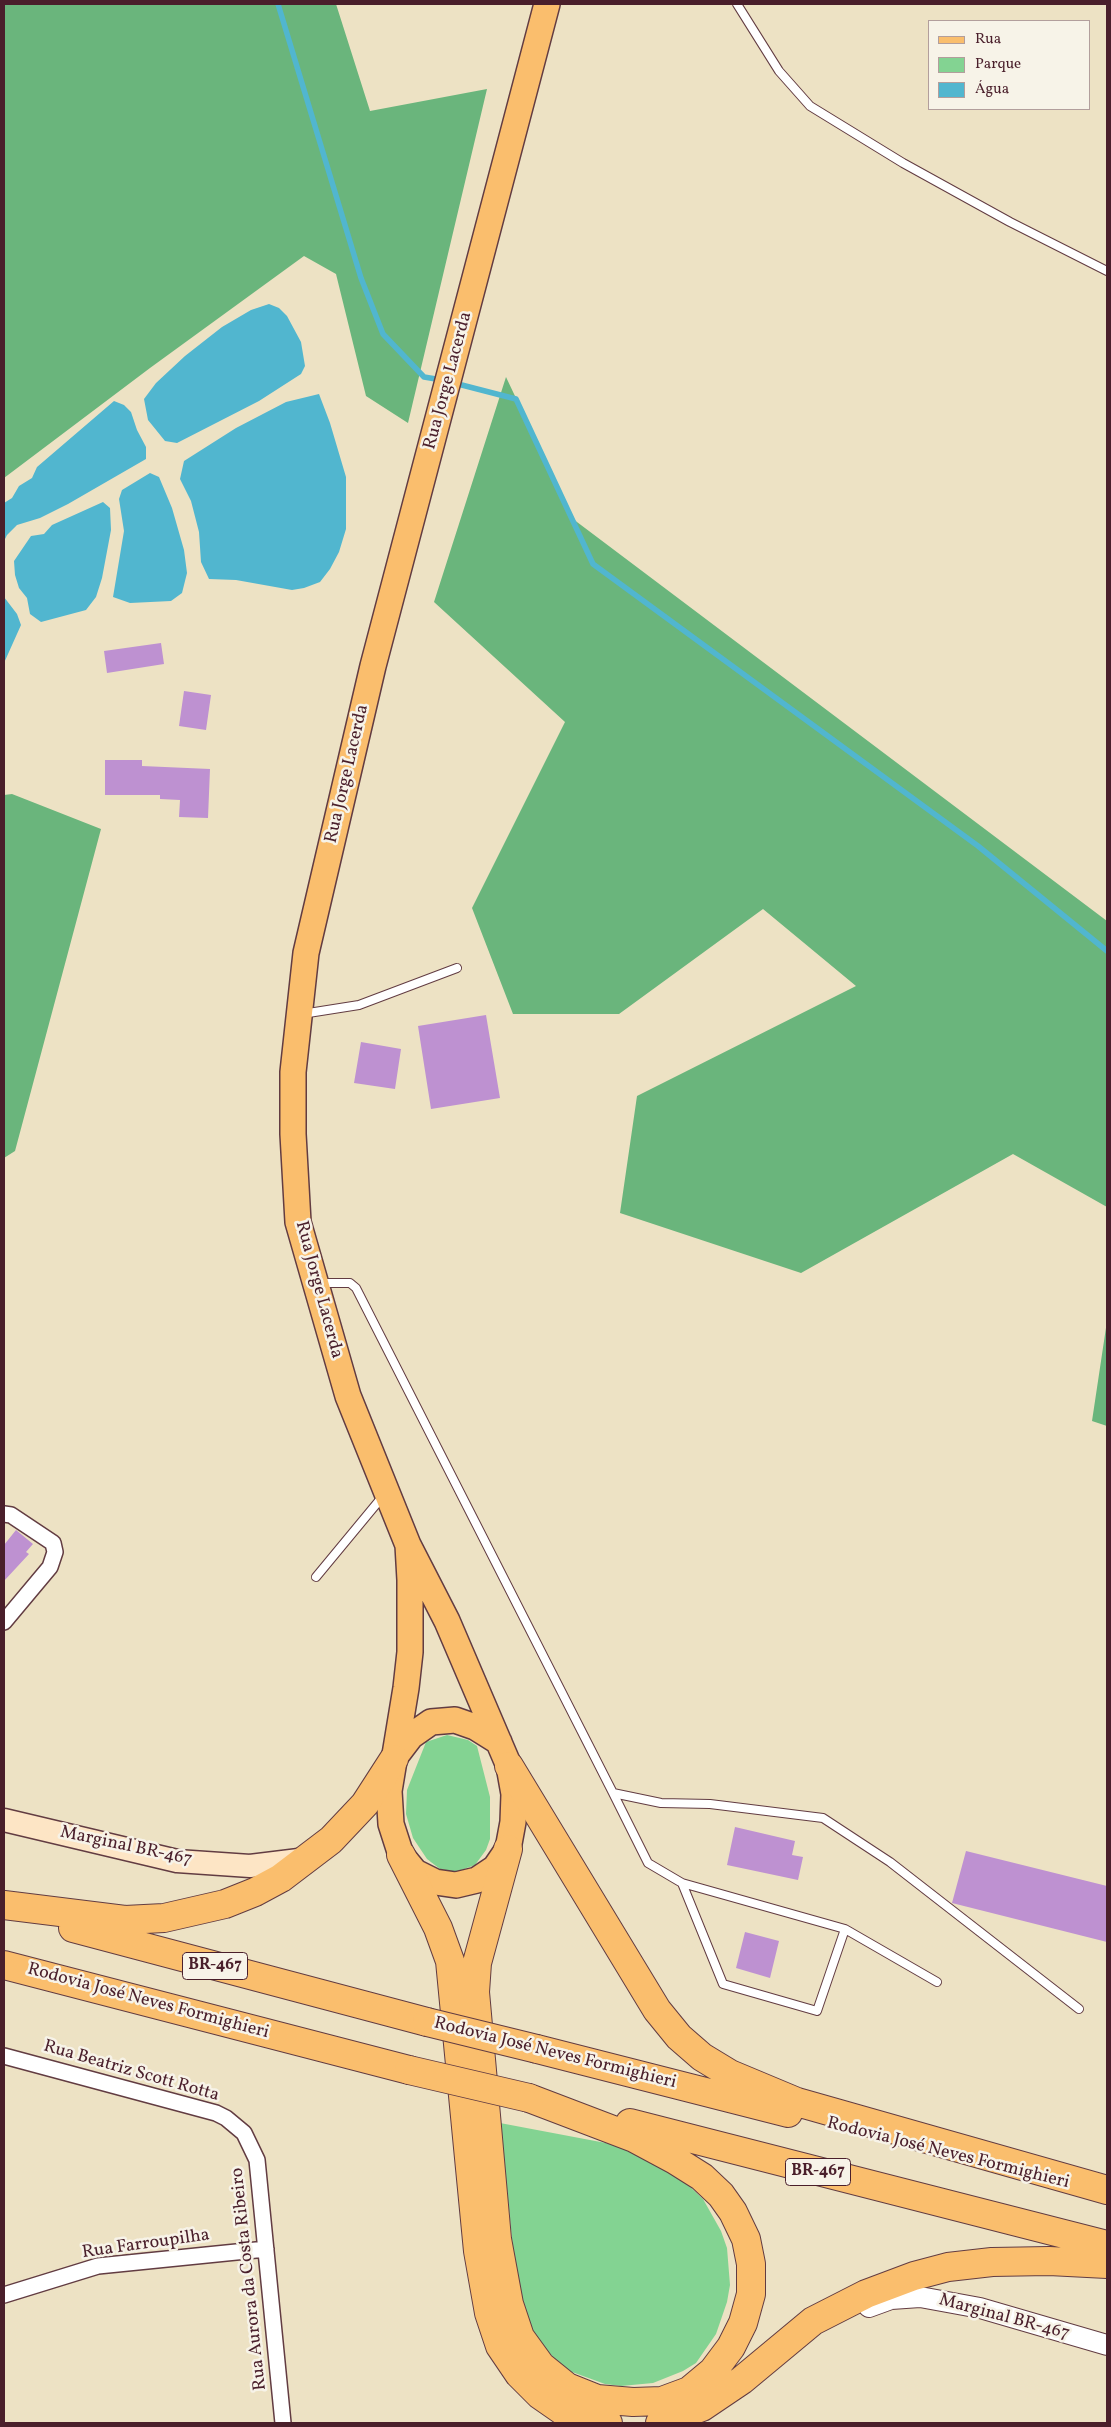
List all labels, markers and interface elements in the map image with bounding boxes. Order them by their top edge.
legend [928,20,1091,110]
text: Rua [975,29,1001,50]
text: Parque [975,54,1021,75]
text: Água [975,79,1009,100]
street label: Rua Jorge Lacerda [420,310,478,452]
street label: Rua Jorge Lacerda [322,703,374,845]
street label: Rua Jorge Lacerda [289,1219,347,1361]
street label: Marginal BR-467 [58,1822,194,1872]
road number: BR-467 [182,1952,248,1980]
street label: Rodovia José Neves Formighieri [25,1959,271,2045]
street label: Rodovia José Neves Formighieri [431,2013,679,2095]
street label: Rua Beatriz Scott Rotta [41,2037,221,2107]
street label: Rodovia José Neves Formighieri [824,2113,1072,2195]
road number: BR-467 [786,2158,850,2186]
street label: Rua Aurora da Costa Ribeiro [228,2166,272,2392]
street label: Rua Farroupilha [81,2225,211,2265]
street label: Marginal BR-467 [936,2290,1072,2346]

